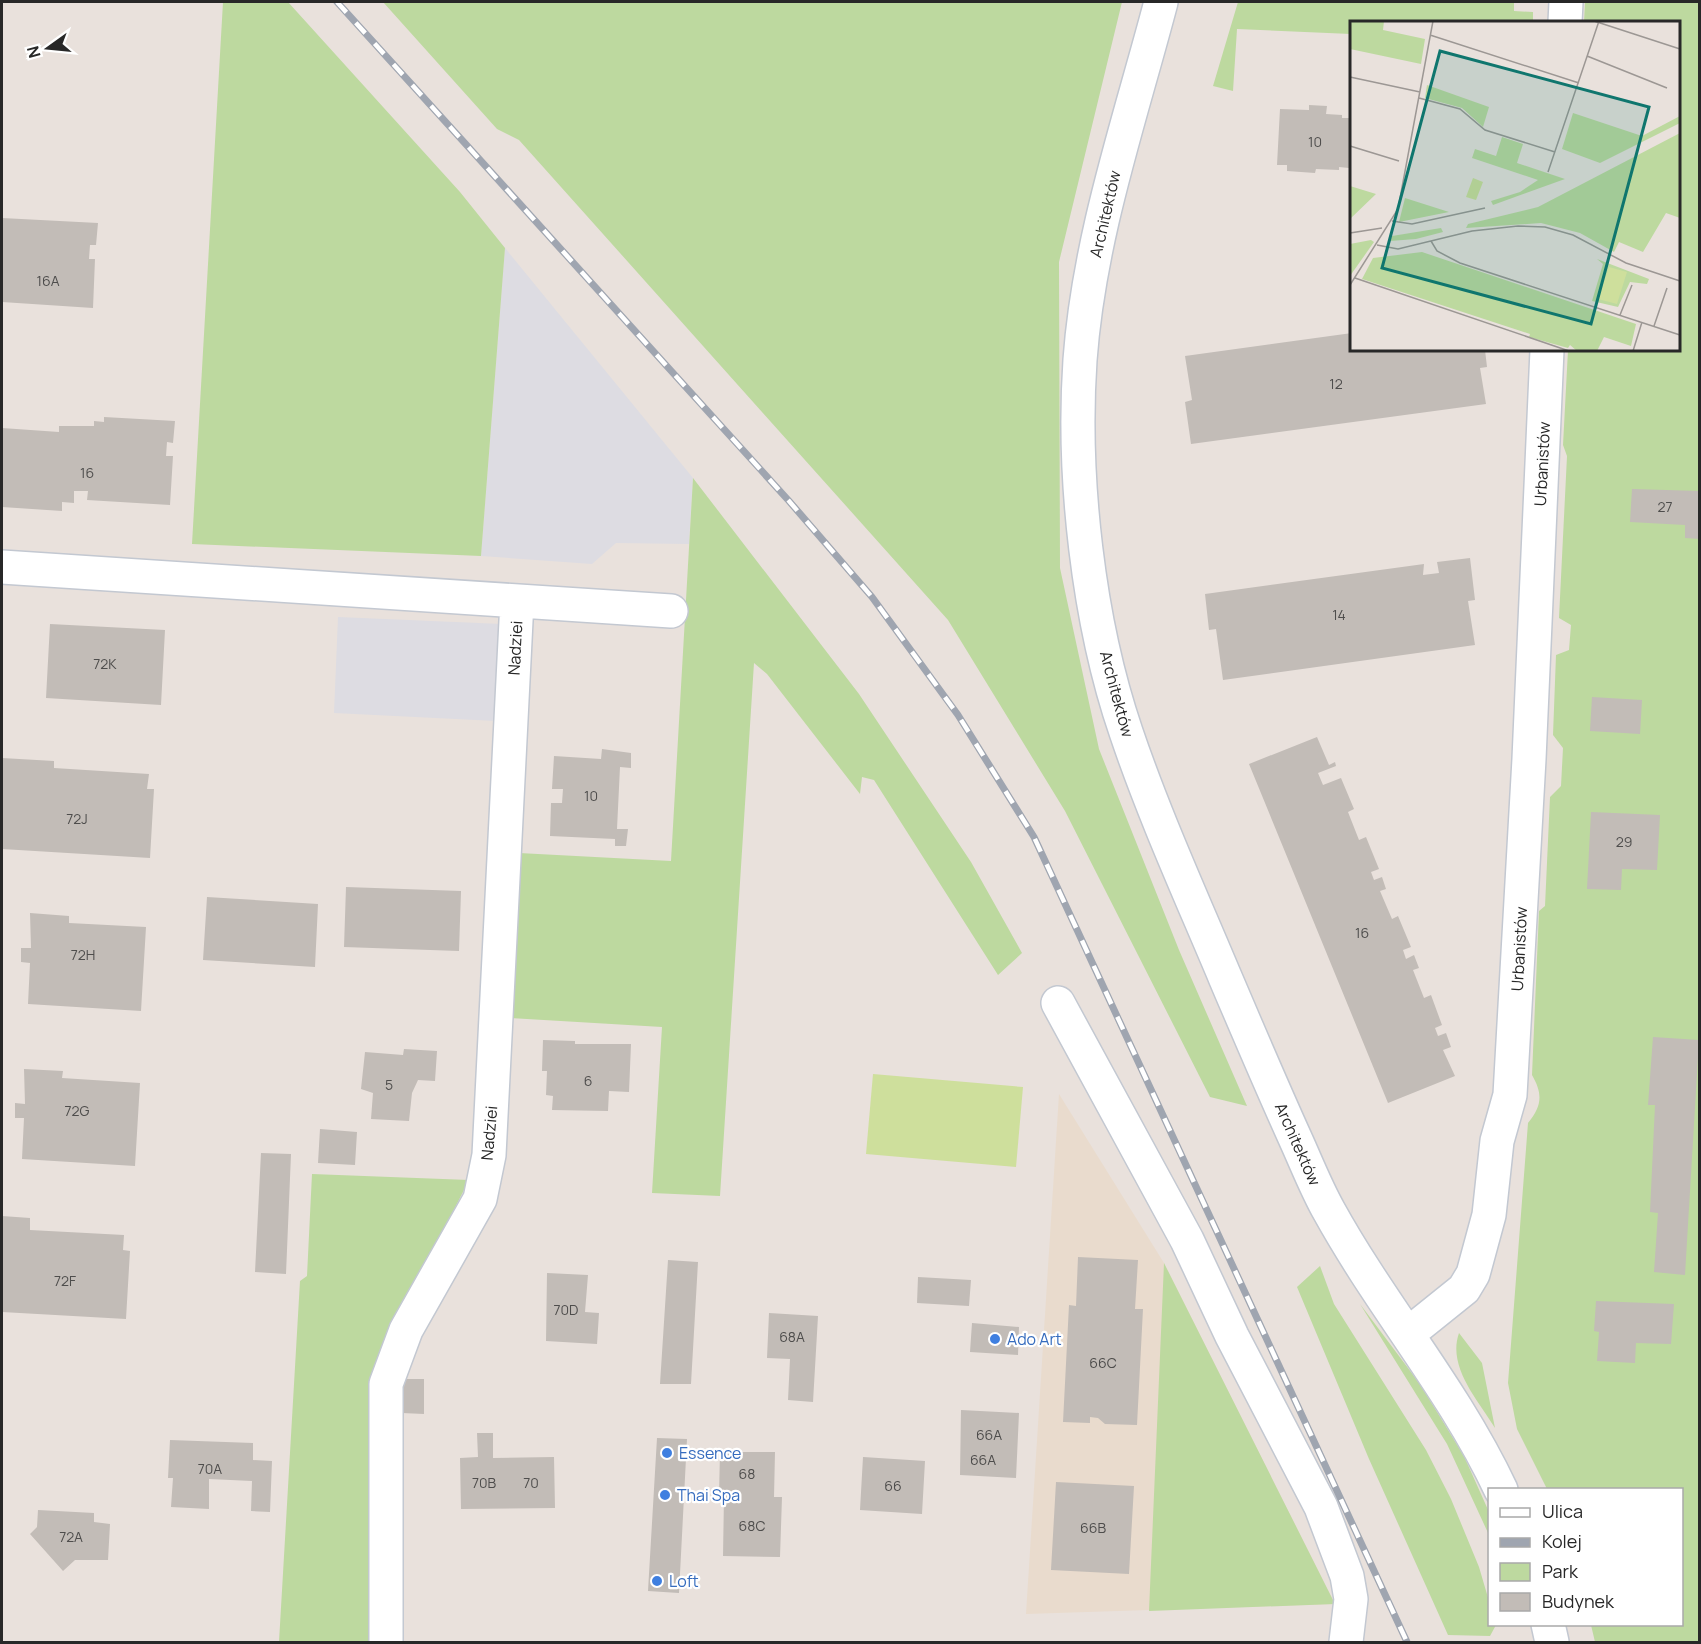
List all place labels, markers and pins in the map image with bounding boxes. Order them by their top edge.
place label: Ado Art [1007,1328,1062,1350]
marker: Ado Art [988,1332,1002,1346]
place label: Essence [679,1442,741,1464]
marker: Essence [660,1446,674,1460]
place label: Thai Spa [677,1484,740,1506]
marker: Thai Spa [658,1488,672,1502]
place label: Loft [669,1570,699,1592]
marker: Loft [650,1574,664,1588]

